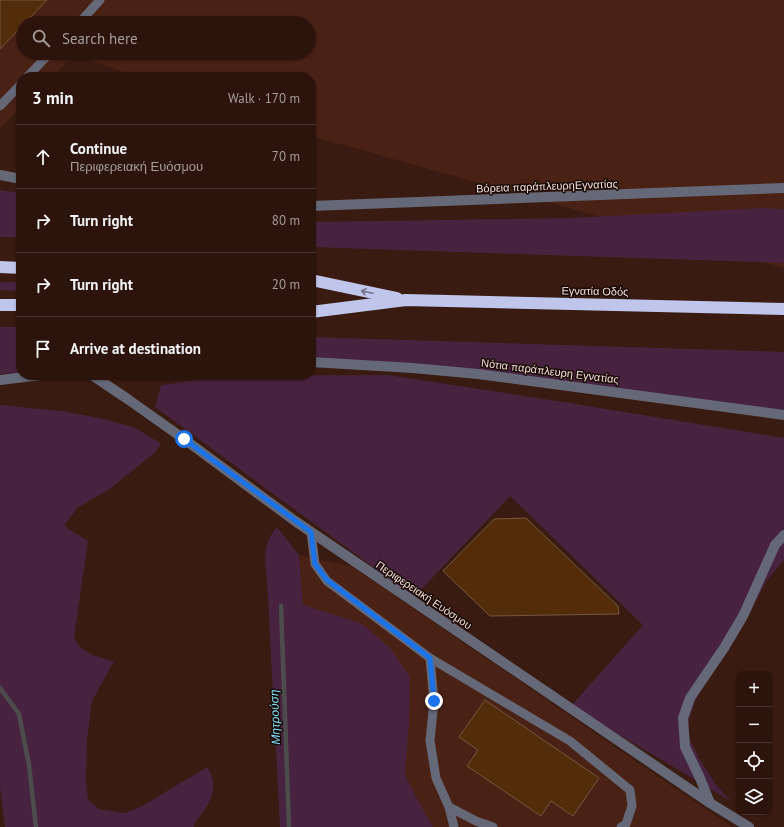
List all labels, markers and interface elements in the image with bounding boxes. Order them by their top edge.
search box [16,16,316,60]
icon: search [30,27,52,49]
text: Search here [62,29,138,48]
text: 3 min [32,87,73,109]
text: Walk · 170 m [228,90,300,107]
text: Continue [70,139,127,158]
icon: ahead [32,146,54,168]
text: 70 m [272,148,300,165]
text: Περιφερειακή Ευόσμου [70,158,203,175]
street label: Βόρεια παράπλευρηΕγνατίας [476,177,618,195]
icon: right [32,210,54,232]
text: Turn right [70,211,133,230]
text: 80 m [272,212,300,229]
icon: right [32,274,54,296]
text: Turn right [70,275,133,294]
text: 20 m [272,276,300,293]
street label: Εγνατία Οδός [561,283,629,299]
one-way arrow [361,287,374,295]
icon: arrive [32,338,54,360]
text: Arrive at destination [70,339,201,358]
street label: Νότια παράπλευρη Εγνατίας [480,356,620,386]
route start [175,430,193,448]
street label: Περιφερειακή Ευόσμου [373,558,475,632]
map controls [736,671,772,815]
button: + [736,671,772,707]
water label: Μητρούση [266,689,283,745]
route end [425,692,443,710]
button: − [736,707,772,743]
button: locate [736,743,772,779]
button: layers [736,779,772,815]

